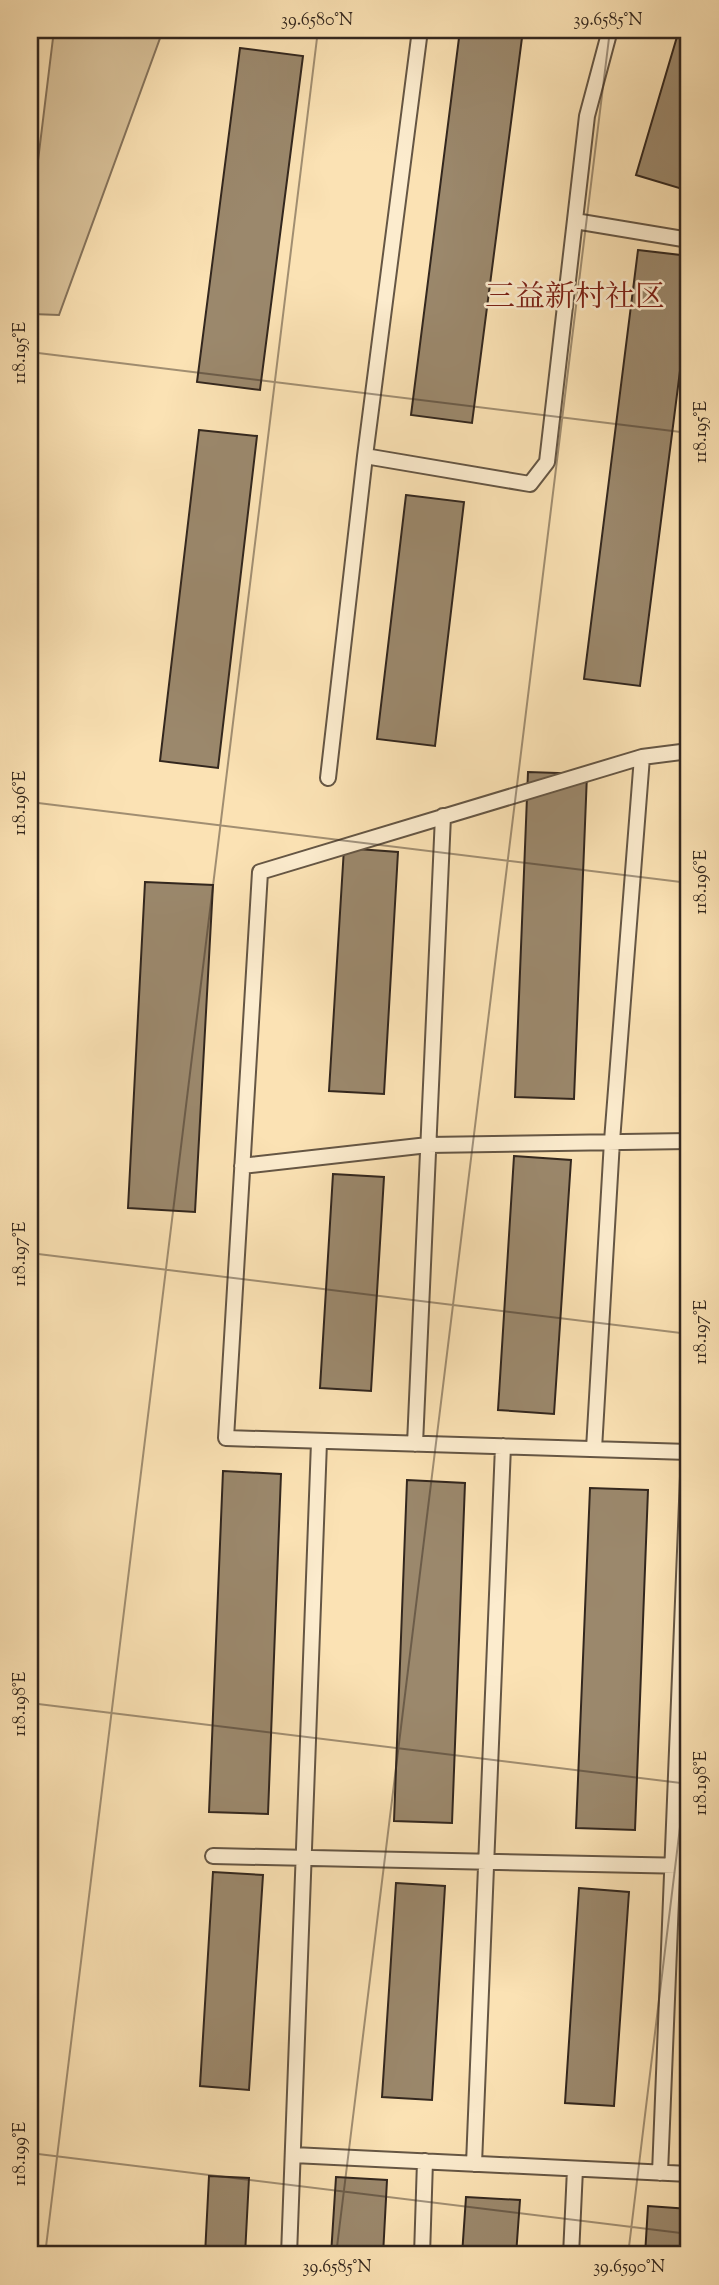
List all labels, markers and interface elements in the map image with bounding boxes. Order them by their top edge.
text: 39.6580°N [281,8,353,34]
text: 39.6585°N [573,8,643,34]
district label: 三益新村社区 [485,277,665,320]
text: 118.195°E [8,322,34,384]
text: 118.195°E [689,401,715,463]
text: 118.196°E [8,770,34,835]
text: 118.196°E [689,849,715,914]
text: 118.197°E [8,1221,34,1286]
text: 118.197°E [689,1299,715,1364]
text: 118.198°E [8,1671,34,1736]
text: 118.198°E [689,1750,715,1815]
text: 118.199°E [8,2122,34,2186]
text: 39.6585°N [302,2255,372,2281]
text: 39.6590°N [593,2255,665,2281]

